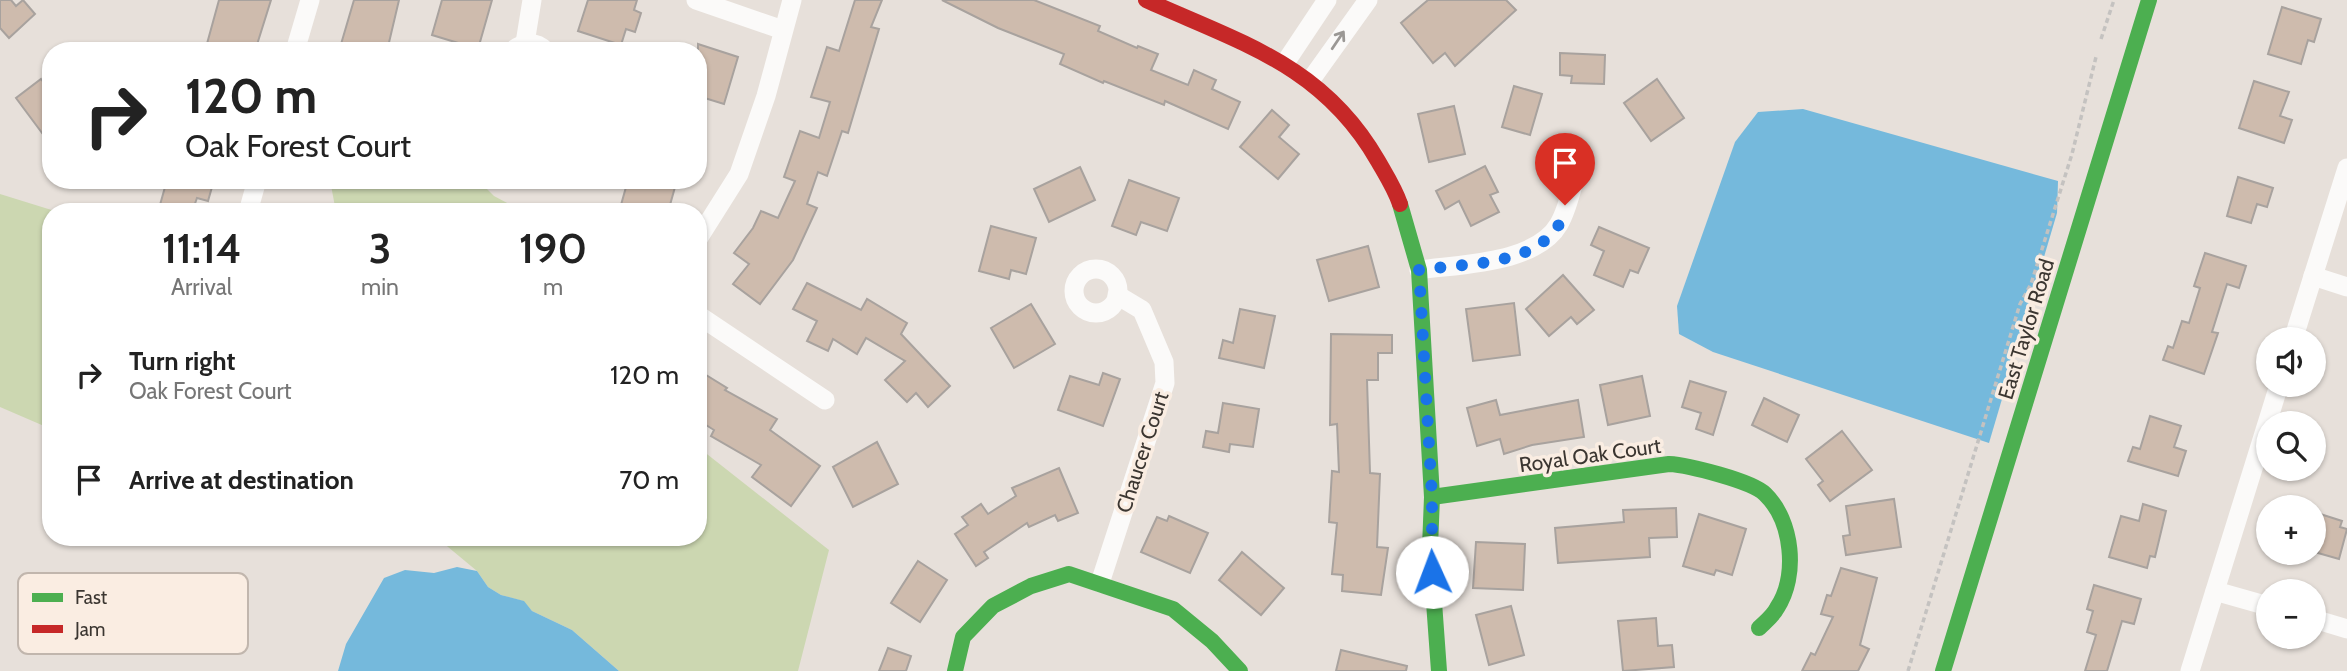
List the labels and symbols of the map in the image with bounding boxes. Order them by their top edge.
one-way arrow [1331,31,1345,50]
pin [1535,133,1595,205]
street label: East Taylor Road [1993,256,2059,402]
street label: Chaucer Court [1111,388,1173,516]
street label: Royal Oak Court [1517,433,1663,477]
position arrow [1395,535,1469,609]
legend [18,573,248,654]
text: Fast [75,586,108,609]
text: Jam [74,618,105,641]

